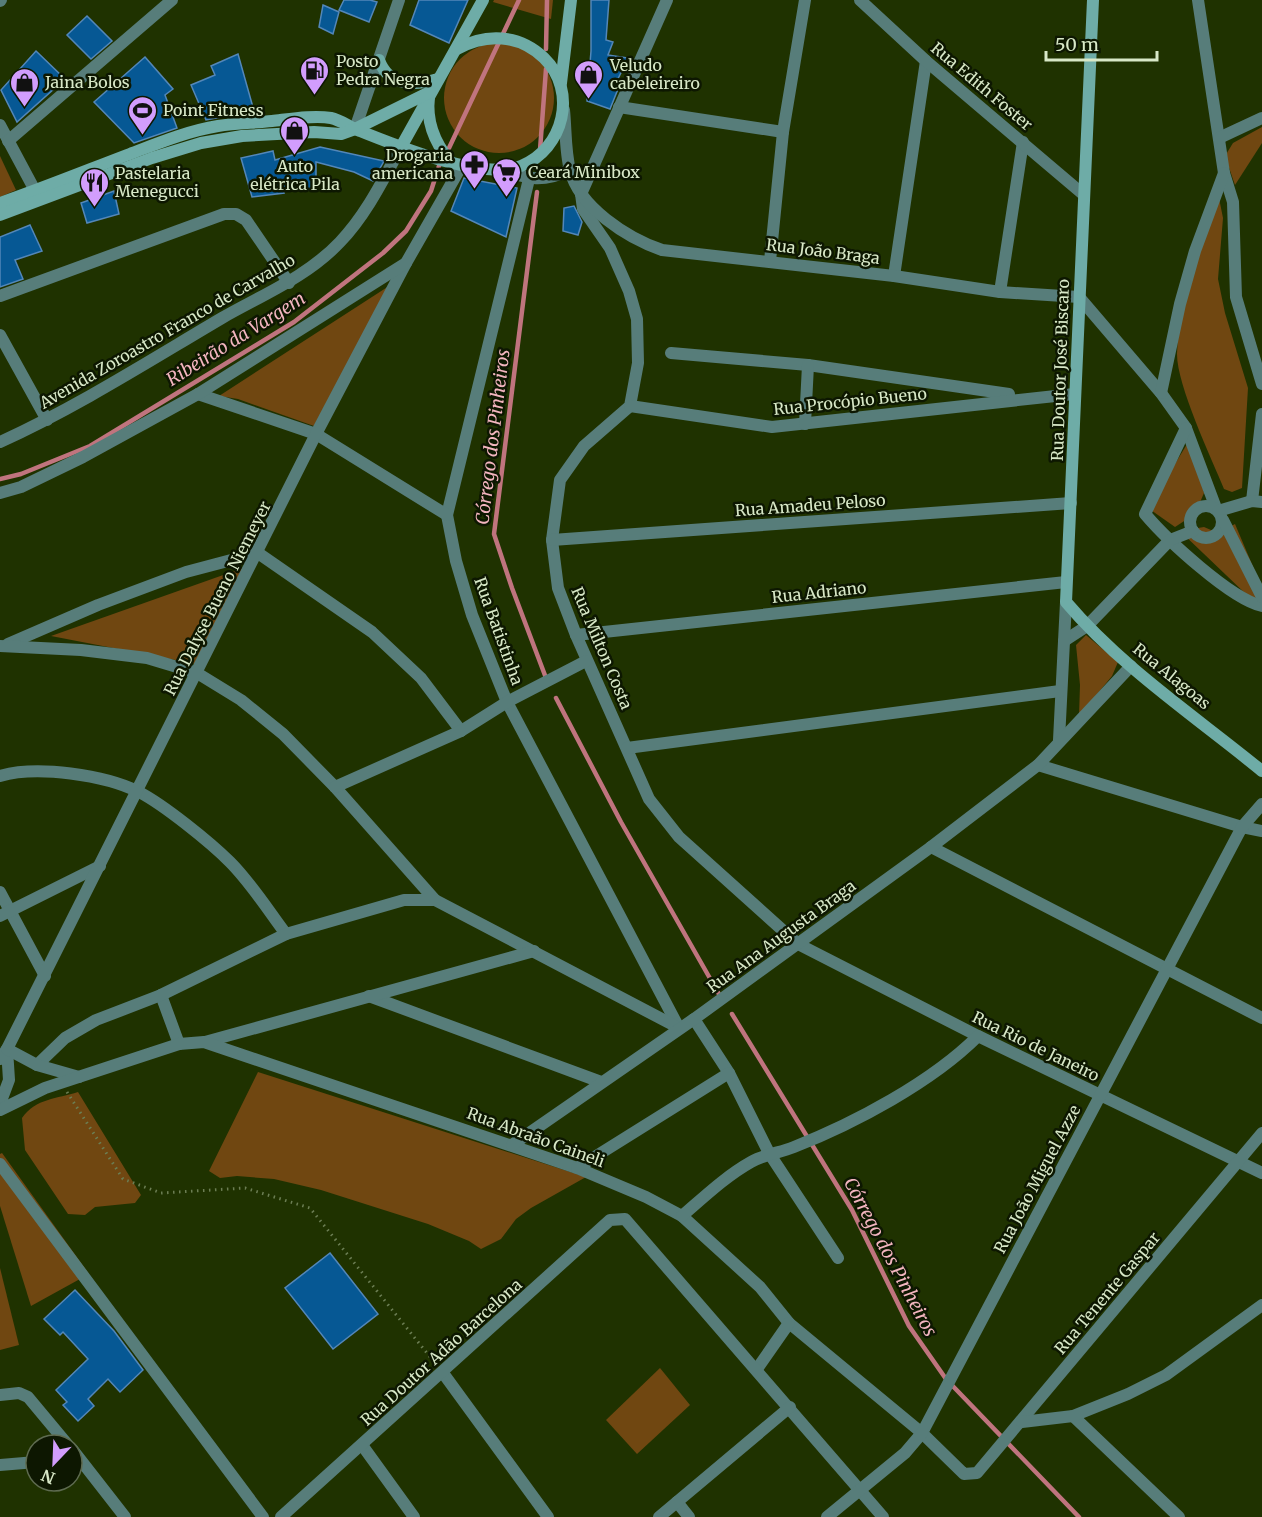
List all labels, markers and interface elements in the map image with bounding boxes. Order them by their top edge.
scale bar [1046,24,1157,62]
text: 50 m [1055,33,1099,56]
street label: Rua Edith Foster [927,38,1037,134]
place label: Posto Pedra Negra [336,51,430,89]
fuel station icon: Posto Pedra Negra [299,54,331,96]
place label: Veludo cabeleireiro [609,55,700,93]
shop icon: Veludo cabeleireiro [573,58,605,100]
shop icon: Jaina Bolos [8,66,40,108]
place label: Jaina Bolos [44,72,130,92]
sports icon: Point Fitness [126,94,158,136]
place label: Point Fitness [163,100,264,120]
shop icon: Auto elétrica Pila [279,114,311,156]
place label: Drogaria americana [372,145,453,183]
pharmacy icon: Drogaria americana [458,148,490,190]
place label: Auto elétrica Pila [250,156,340,194]
supermarket icon: Ceará Minibox [491,156,523,198]
place label: Ceará Minibox [528,162,640,182]
place label: Pastelaria Menegucci [115,163,199,201]
restaurant icon: Pastelaria Menegucci [78,166,110,208]
street label: Rua João Braga [765,234,881,268]
street label: Avenida Zoroastro Franco de Carvalho [35,249,298,413]
street label: Rua Doutor José Biscaro [1047,279,1073,461]
water label: Ribeirão da Vargem [162,287,310,391]
water label: Córrego dos Pinheiros [470,348,515,526]
street label: Rua Procópio Bueno [772,383,928,419]
street label: Rua Amadeu Peloso [734,490,886,520]
street label: Rua Dalyse Bueno Niemeyer [159,498,275,698]
street label: Rua Batistinha [470,574,528,688]
street label: Rua Adriano [771,577,867,607]
street label: Rua Milton Costa [567,584,637,713]
street label: Rua Alagoas [1129,639,1215,713]
street label: Rua Ana Augusta Braga [703,875,860,997]
street label: Rua Rio de Janeiro [969,1007,1103,1085]
street label: Rua João Miguel Azze [989,1101,1085,1257]
street label: Rua Abraão Caineli [464,1103,608,1171]
water label: Córrego dos Pinheiros [839,1173,942,1340]
street label: Rua Tenente Gaspar [1050,1228,1164,1358]
street label: Rua Doutor Adão Barcelona [356,1274,526,1430]
north arrow [24,1433,84,1493]
text: N [38,1465,58,1488]

